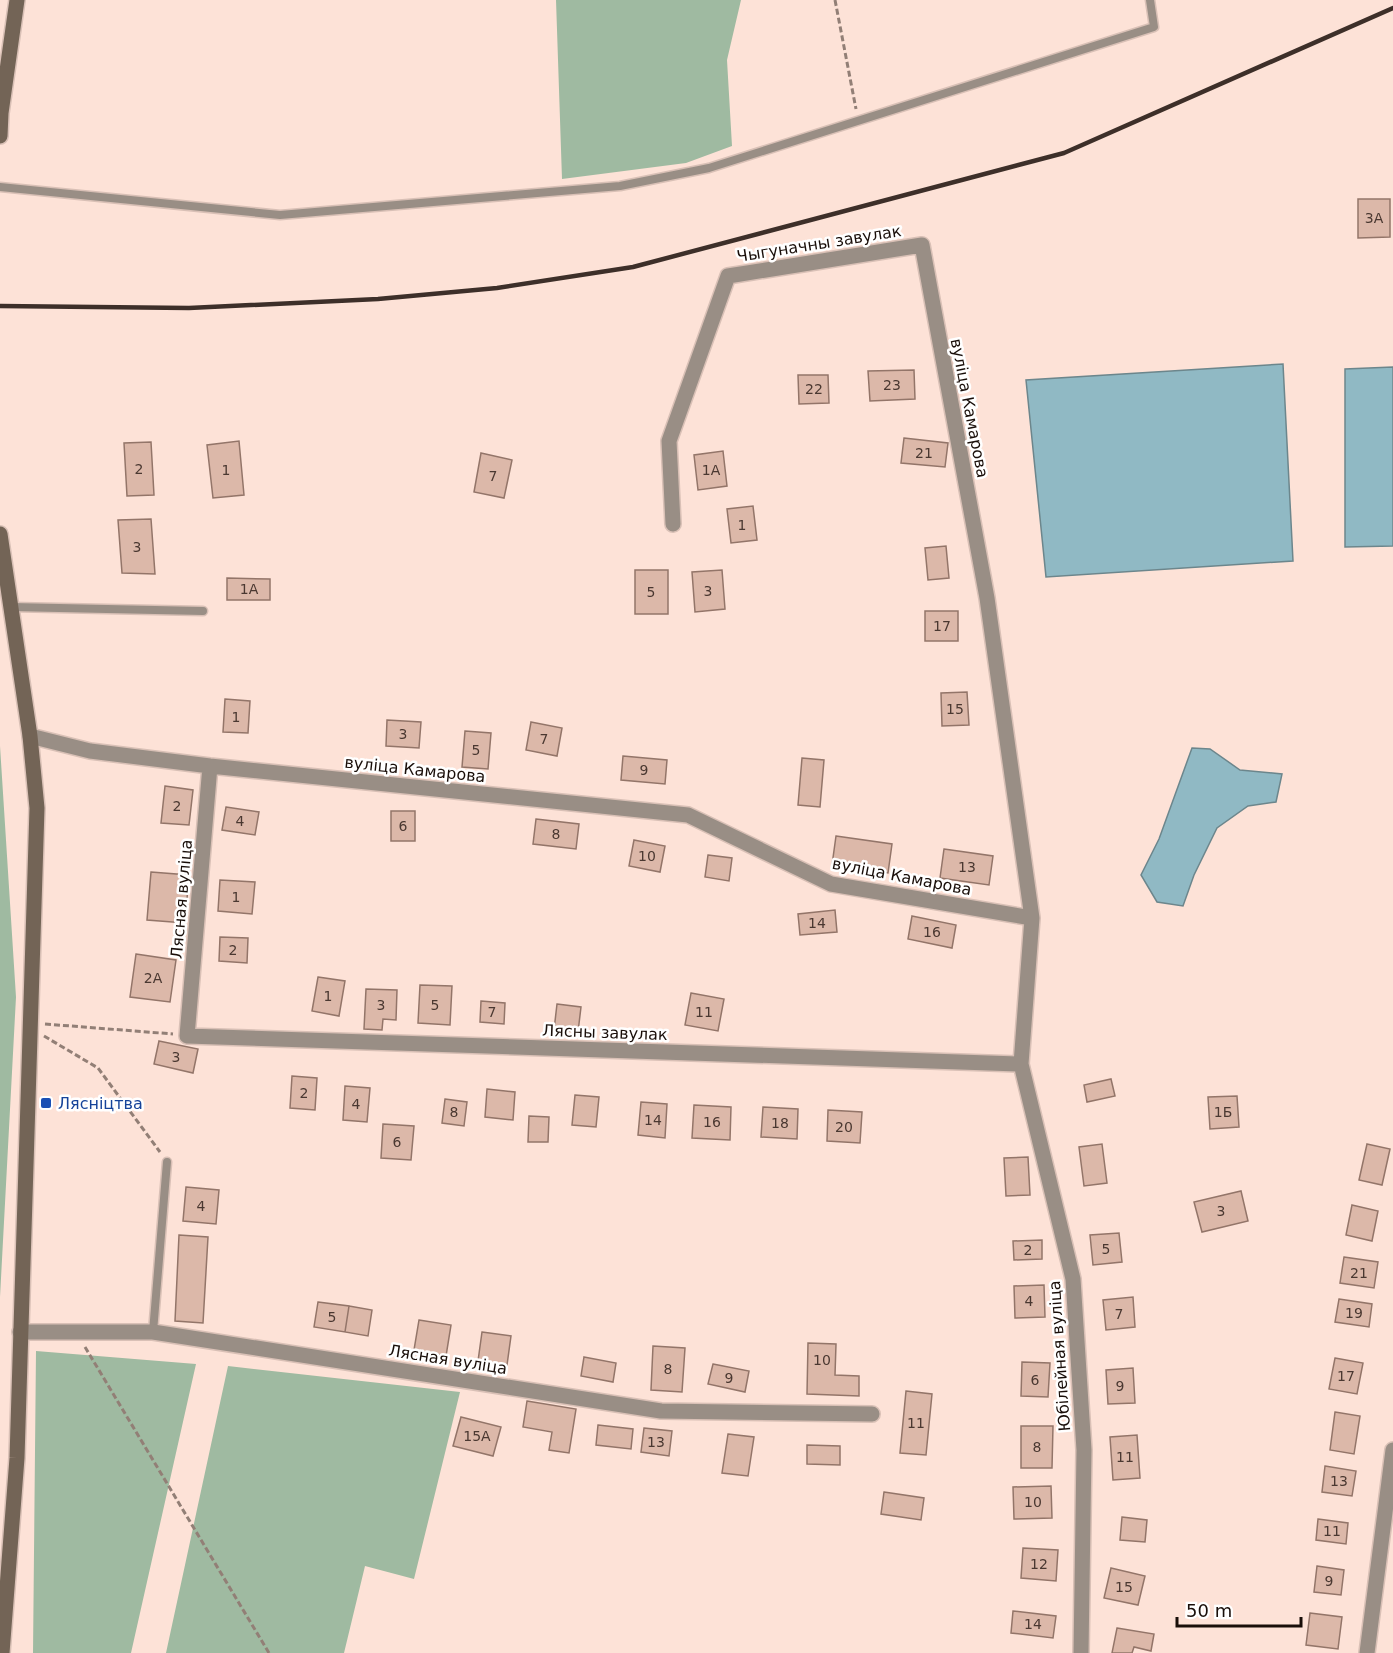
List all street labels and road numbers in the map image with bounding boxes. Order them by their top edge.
street label: Чыгуначны завулак [735,221,903,266]
street label: вуліца Камарова [947,337,992,479]
street label: вуліца Камарова [344,753,486,786]
street label: Лясная вуліца [167,839,196,959]
street label: вуліца Камарова [831,854,973,899]
street label: Лясны завулак [542,1021,668,1044]
street label: Юбілейная вуліца [1045,1280,1074,1432]
street label: Лясная вуліца [387,1341,509,1378]

